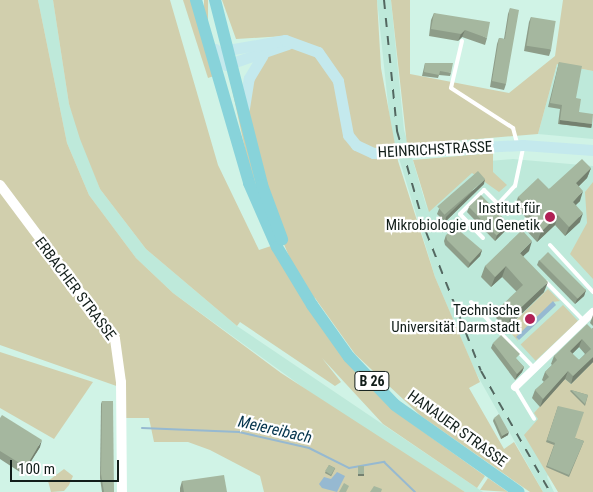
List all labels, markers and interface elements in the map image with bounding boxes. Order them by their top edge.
street label: HEINRICHSTRASSE [377,138,493,162]
place label: Institut für Mikrobiologie und Genetik [386,199,540,234]
marker: Institut für Mikrobiologie und Genetik [544,211,556,223]
street label: ERBACHER STRASSE [30,234,120,344]
place label: Technische Universität Darmstadt [391,301,520,336]
marker: Technische Universität Darmstadt [524,313,536,325]
road number: B 26 [353,370,391,392]
street label: HANAUER STRASSE [404,387,510,471]
water label: Meiereibach [236,412,314,448]
scale bar [12,450,121,482]
text: 100 m [18,460,55,478]

